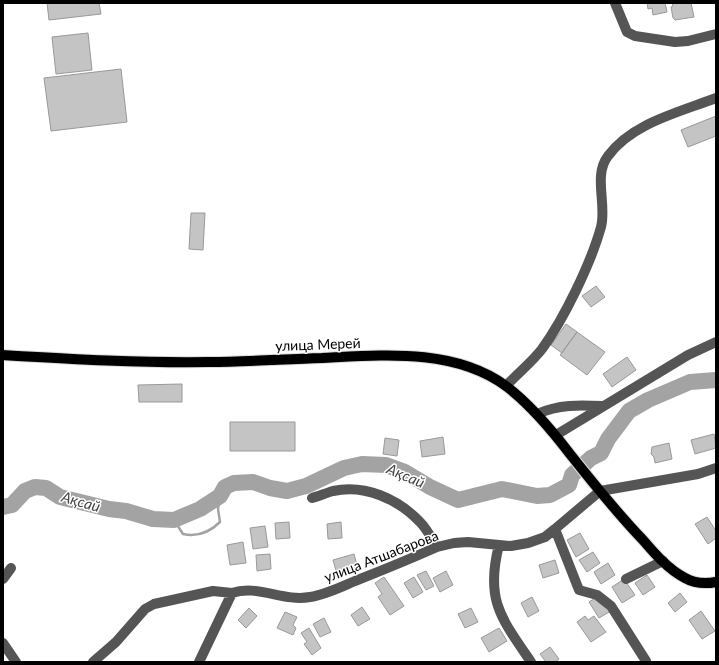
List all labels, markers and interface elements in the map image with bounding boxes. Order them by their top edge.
street label: улица Мерей [275,334,361,354]
water label: Ақсай [383,459,428,491]
water label: Ақсай [59,487,103,515]
street label: улица Атшабарова [322,526,440,586]

